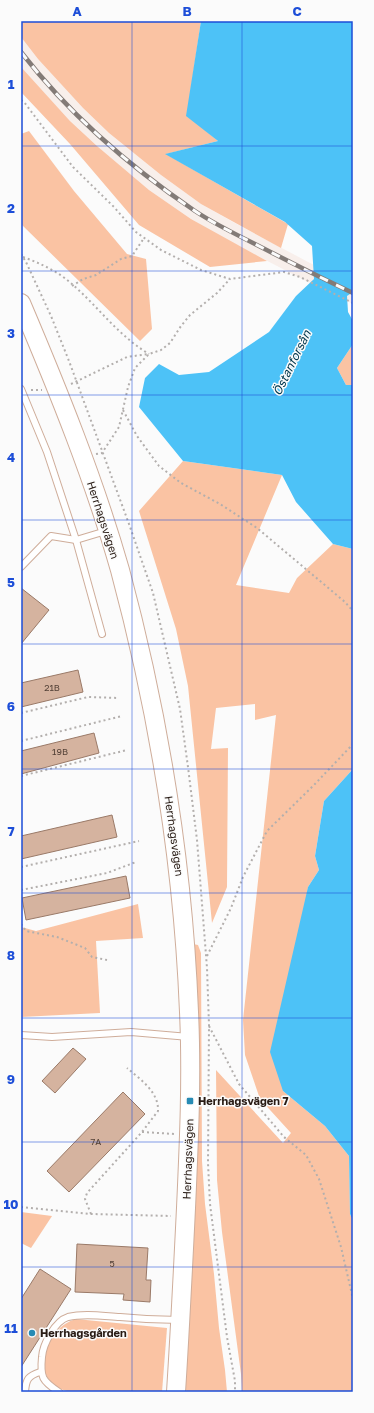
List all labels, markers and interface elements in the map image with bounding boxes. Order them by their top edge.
text: A [72,3,82,19]
text: B [182,3,192,19]
text: C [292,3,302,19]
text: 1 [8,76,15,92]
text: 2 [7,200,15,216]
text: 3 [7,325,15,341]
water label: Östanforsån [269,327,314,398]
text: 4 [7,449,15,465]
street label: Herrhagsvägen [85,479,122,560]
text: 5 [7,574,15,590]
house number: 21B [44,682,60,693]
text: 6 [7,698,15,714]
house number: 19B [52,746,68,757]
street label: Herrhagsvägen [162,795,187,877]
text: 7 [7,823,15,839]
text: 8 [7,947,15,963]
text: 9 [7,1071,15,1087]
place label: Herrhagsvägen 7 [198,1094,289,1107]
marker: Herrhagsvägen 7 [185,1096,195,1106]
street label: Herrhagsvägen [180,1118,195,1200]
house number: 7A [91,1136,101,1147]
text: 10 [3,1196,19,1212]
house number: 5 [109,1258,115,1269]
text: 11 [4,1320,18,1336]
place label: Herrhagsgården [40,1326,127,1339]
marker: Herrhagsgården [27,1328,37,1338]

